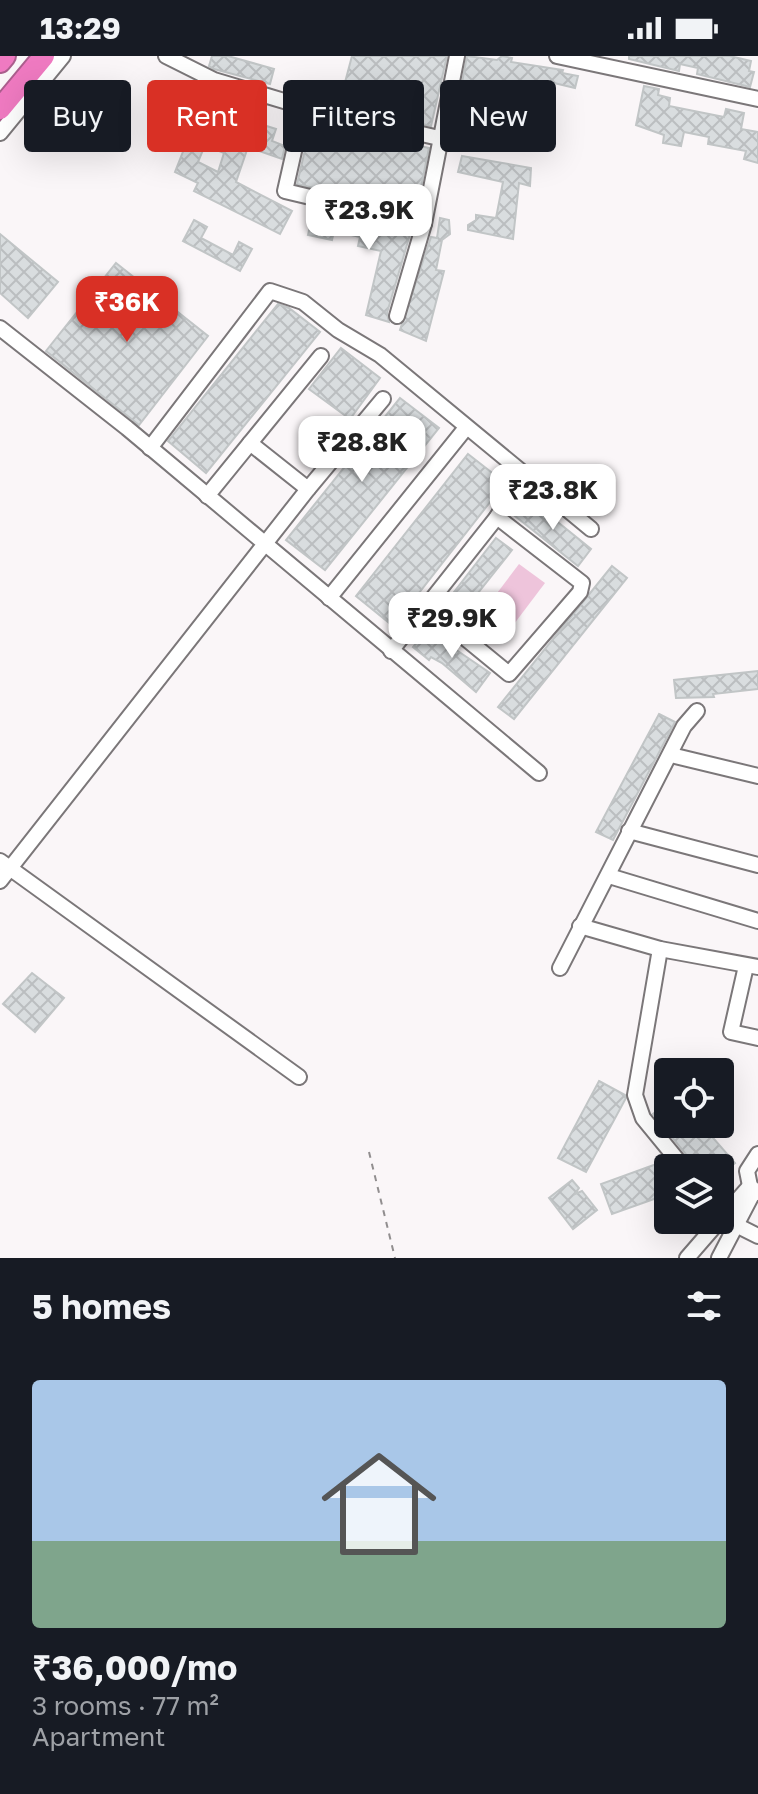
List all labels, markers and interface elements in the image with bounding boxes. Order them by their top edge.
text: 13:29 [40,10,121,46]
chip: Buy [24,80,131,152]
chip: Rent [147,80,267,152]
chip: Filters [283,80,424,152]
chip: New [440,80,556,152]
pin: ₹23.9K [304,184,434,252]
text: ₹23.9K [324,194,414,225]
pin: ₹36K [80,276,174,344]
text: ₹36K [94,286,160,317]
pin: ₹28.8K [297,416,427,484]
text: ₹28.8K [316,426,408,457]
pin: ₹23.8K [488,464,618,532]
text: ₹23.8K [508,474,598,505]
pin: ₹29.9K [387,592,517,660]
text: ₹29.9K [407,602,497,633]
map controls [654,1058,734,1234]
button: locate [654,1058,734,1138]
button: layers [654,1154,734,1234]
icon: filters [682,1284,726,1328]
text: 5 homes [32,1286,171,1326]
icon: home [307,1432,451,1576]
text: ₹36,000/mo [32,1647,237,1687]
text: 3 rooms · 77 m² [32,1690,219,1721]
text: Apartment [32,1721,165,1752]

